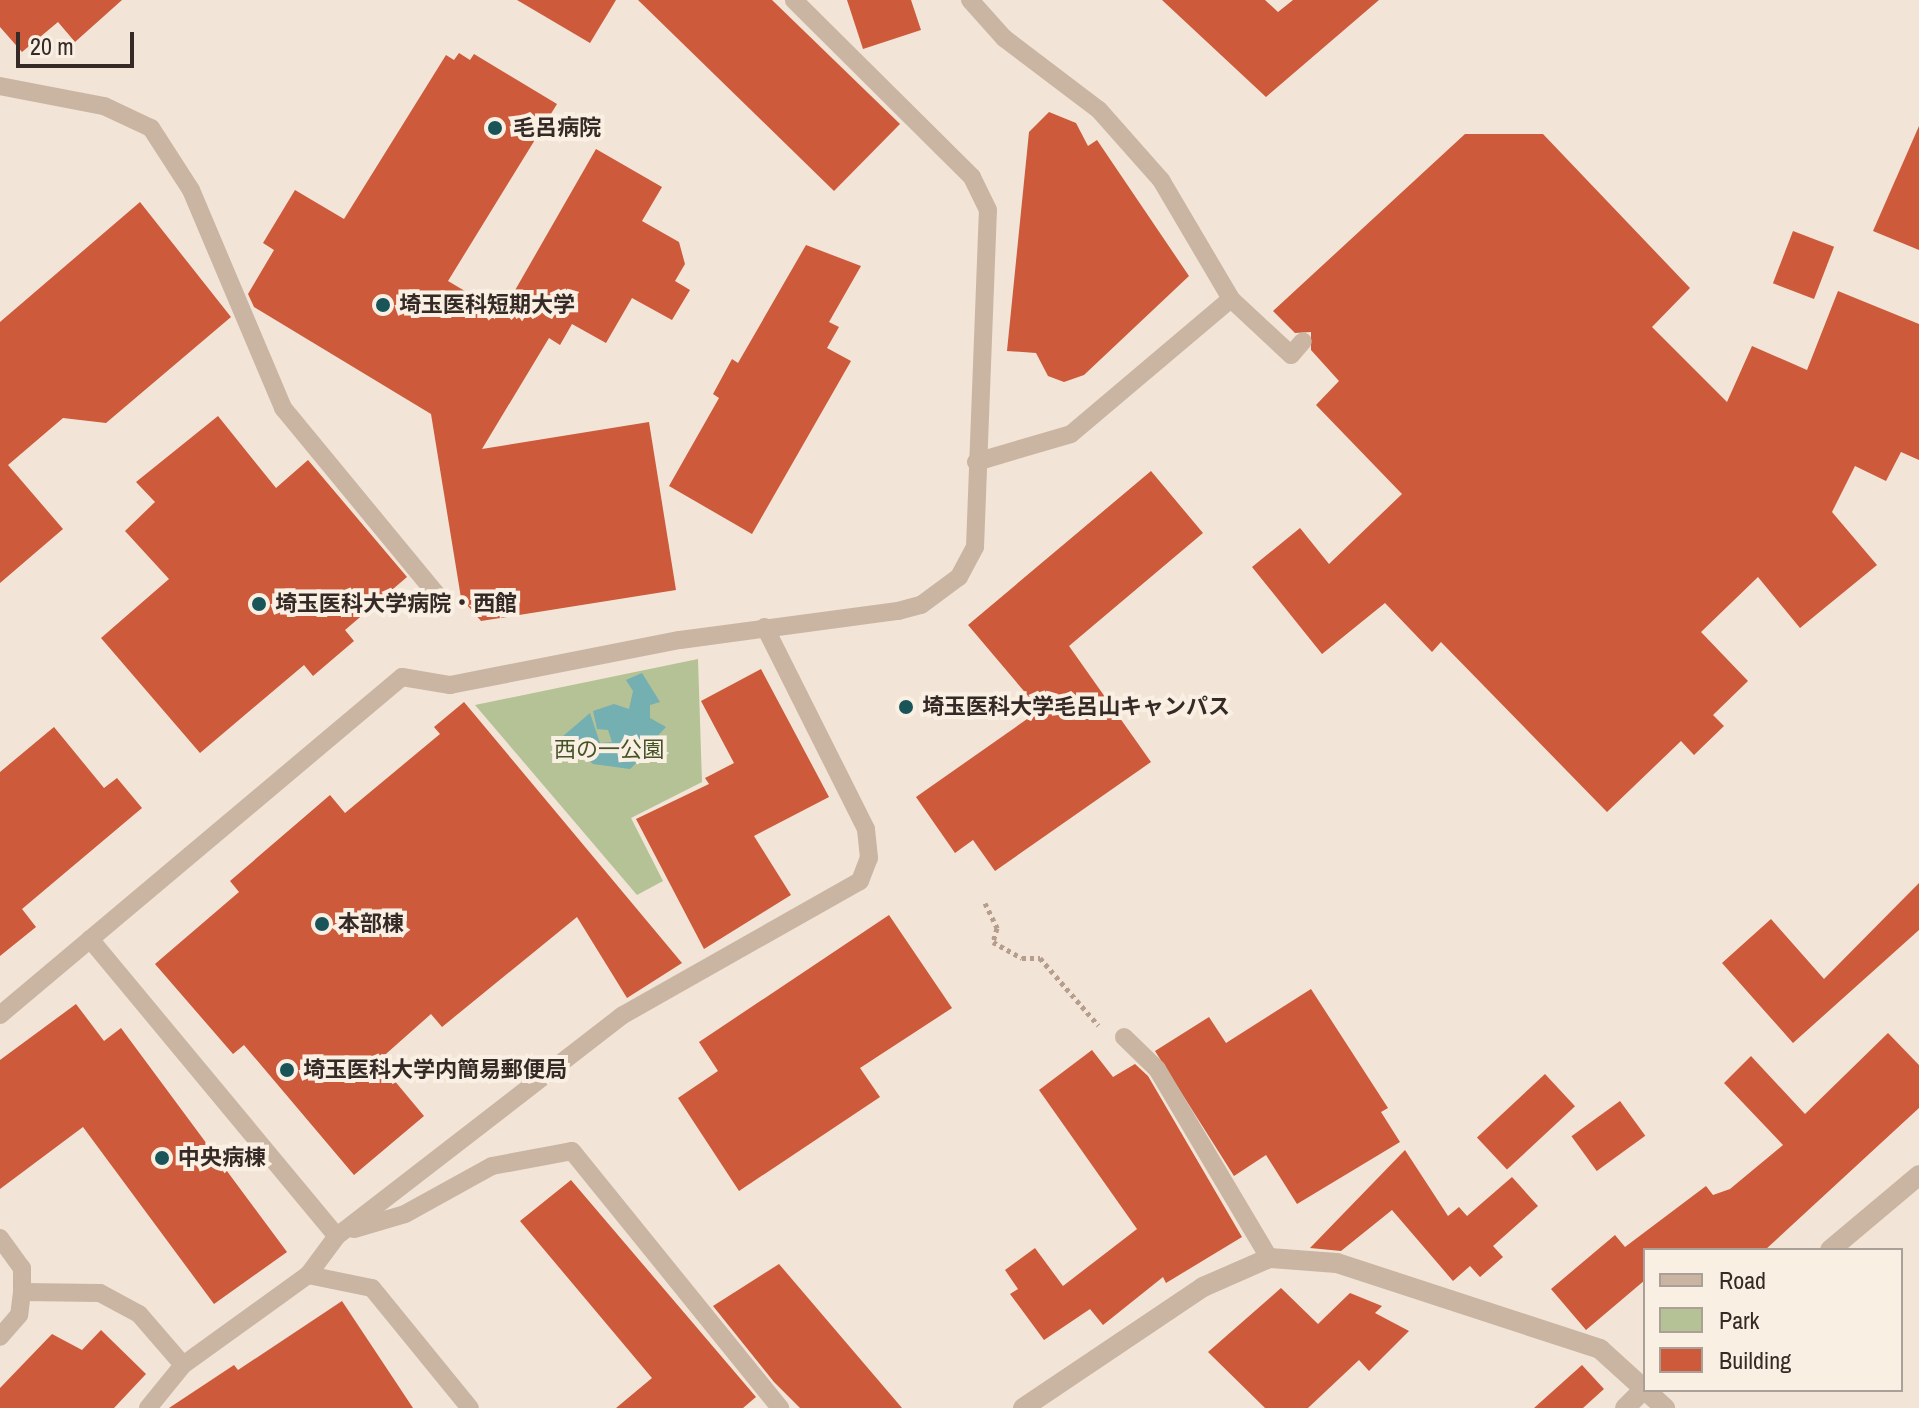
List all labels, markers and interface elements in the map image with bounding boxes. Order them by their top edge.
scale bar [20,16,138,66]
text: 20 m [30,30,74,62]
place label: 毛呂病院 [513,115,601,141]
marker: 毛呂病院 [484,117,506,139]
place label: 埼玉医科短期大学 [399,292,575,318]
marker: 埼玉医科短期大学 [374,296,392,314]
place label: 埼玉医科大学病院・西館 [275,591,517,617]
marker: 埼玉医科大学病院・西館 [250,595,268,613]
place label: 埼玉医科大学毛呂山キャンパス [922,694,1230,720]
marker: 埼玉医科大学毛呂山キャンパス [897,698,915,716]
park label: 西の一公園 [554,737,664,763]
place label: 本部棟 [338,911,404,937]
marker: 本部棟 [313,915,331,933]
place label: 埼玉医科大学内簡易郵便局 [303,1057,567,1083]
marker: 埼玉医科大学内簡易郵便局 [278,1061,296,1079]
place label: 中央病棟 [178,1145,266,1171]
marker: 中央病棟 [153,1149,171,1167]
legend [1643,1248,1903,1392]
text: Road [1719,1264,1766,1296]
text: Park [1719,1304,1759,1336]
text: Building [1719,1344,1791,1376]

